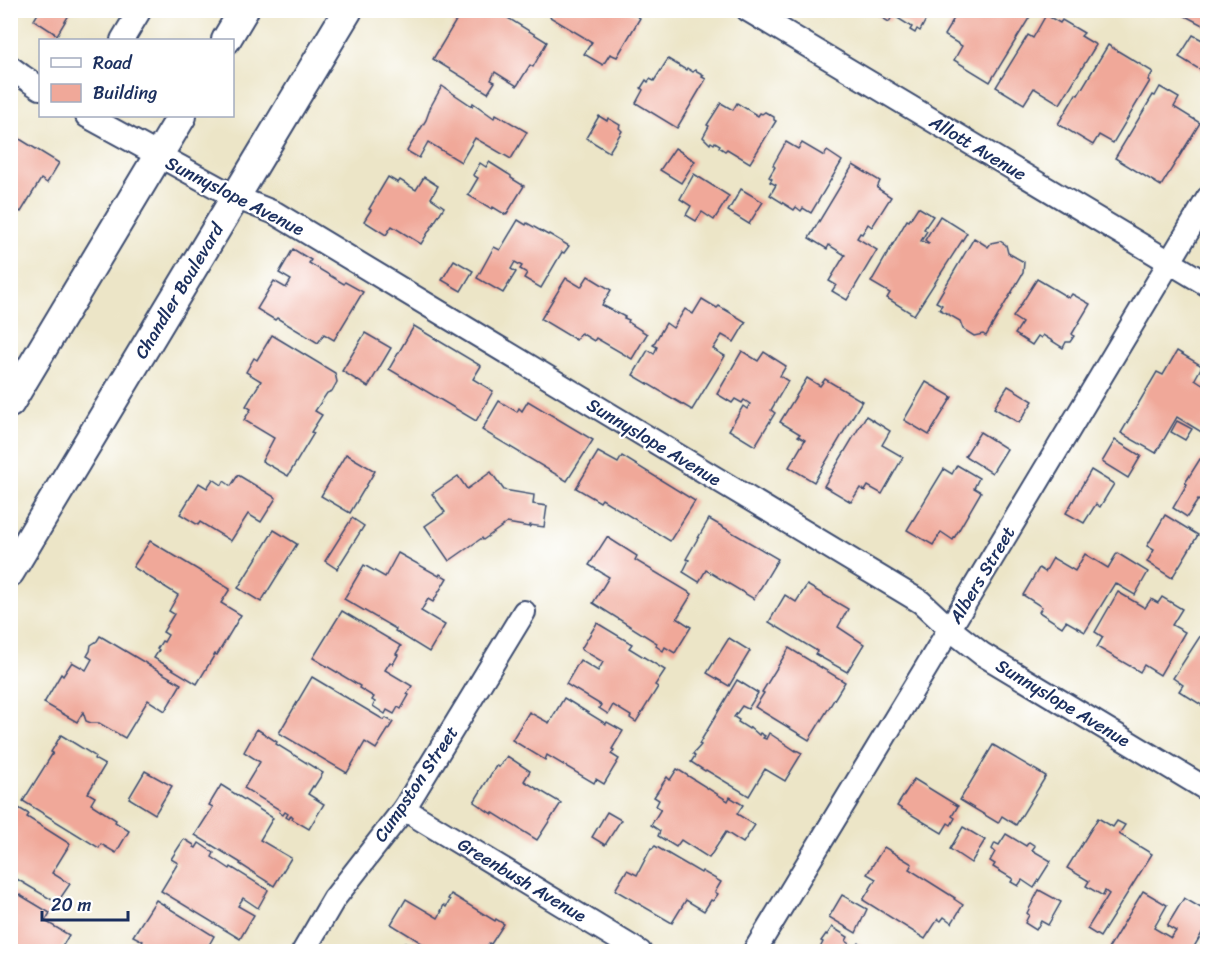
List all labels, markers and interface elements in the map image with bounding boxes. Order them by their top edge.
legend [39,39,234,117]
text: Road [93,47,133,79]
text: Building [93,77,157,109]
street label: Allott Avenue [922,106,1033,190]
street label: Sunnyslope Avenue [160,147,310,245]
street label: Chandler Boulevard [126,216,233,365]
street label: Sunnyslope Avenue [580,389,728,495]
street label: Albers Street [940,520,1024,631]
street label: Sunnyslope Avenue [989,650,1137,756]
street label: Cumpston Street [365,719,467,849]
street label: Greenbush Avenue [451,829,593,931]
scale bar [42,884,128,922]
text: 20 m [51,889,91,921]

